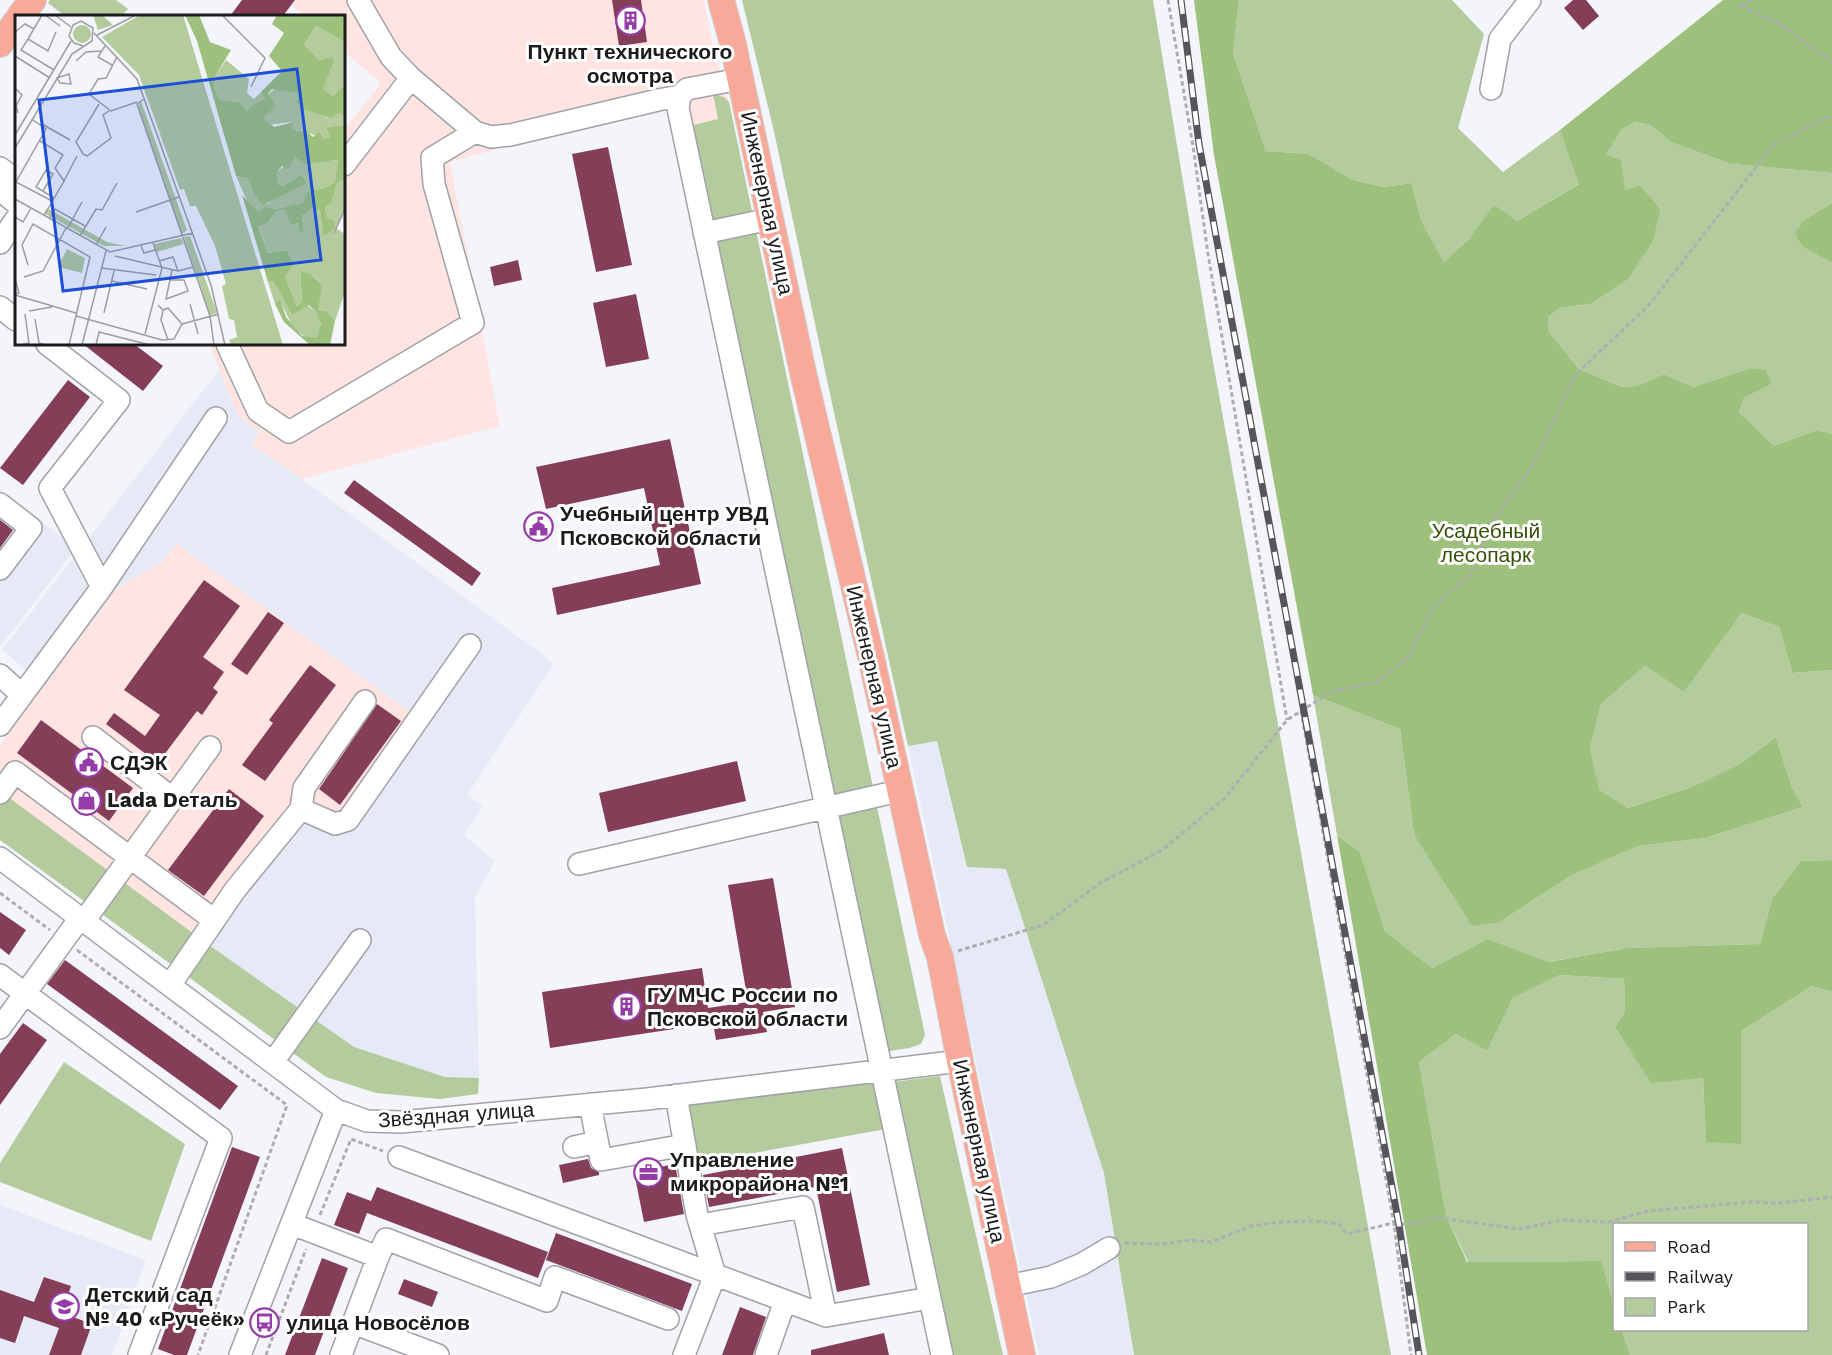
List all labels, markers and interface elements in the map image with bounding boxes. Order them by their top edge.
building icon: Пункт технического осмотра [614,5,646,37]
inset map [15,15,345,345]
place label: Пункт технического осмотра [528,39,732,88]
street label: Инженерная улица [736,109,799,297]
place label: Учебный центр УВД Псковской области [560,501,769,550]
public building icon: Учебный центр УВД Псковской области [523,510,555,542]
park label: Усадебный лесопарк [1432,518,1540,567]
street label: Инженерная улица [841,583,908,771]
public building icon: СДЭК [73,747,105,779]
place label: СДЭК [110,750,168,775]
shop icon: Lada Dеталь [70,784,102,816]
place label: Lada Dеталь [107,787,238,812]
place label: ГУ МЧС России по Псковской области [647,982,848,1031]
building icon: ГУ МЧС России по Псковской области [610,991,642,1023]
street label: Инженерная улица [948,1057,1011,1245]
street label: Звёздная улица [377,1097,535,1132]
place label: Управление микрорайона №1 [670,1147,849,1196]
office icon: Управление микрорайона №1 [633,1156,665,1188]
legend [1613,1223,1808,1331]
text: Road [1667,1236,1711,1257]
text: Railway [1667,1266,1734,1287]
place label: Детский сад № 40 «Ручеёк» [85,1282,245,1331]
school or university icon: Детский сад № 40 «Ручеёк» [48,1291,80,1323]
text: Park [1667,1296,1706,1317]
bus stop icon: улица Новосёлов [249,1307,281,1339]
place label: улица Новосёлов [286,1310,470,1335]

